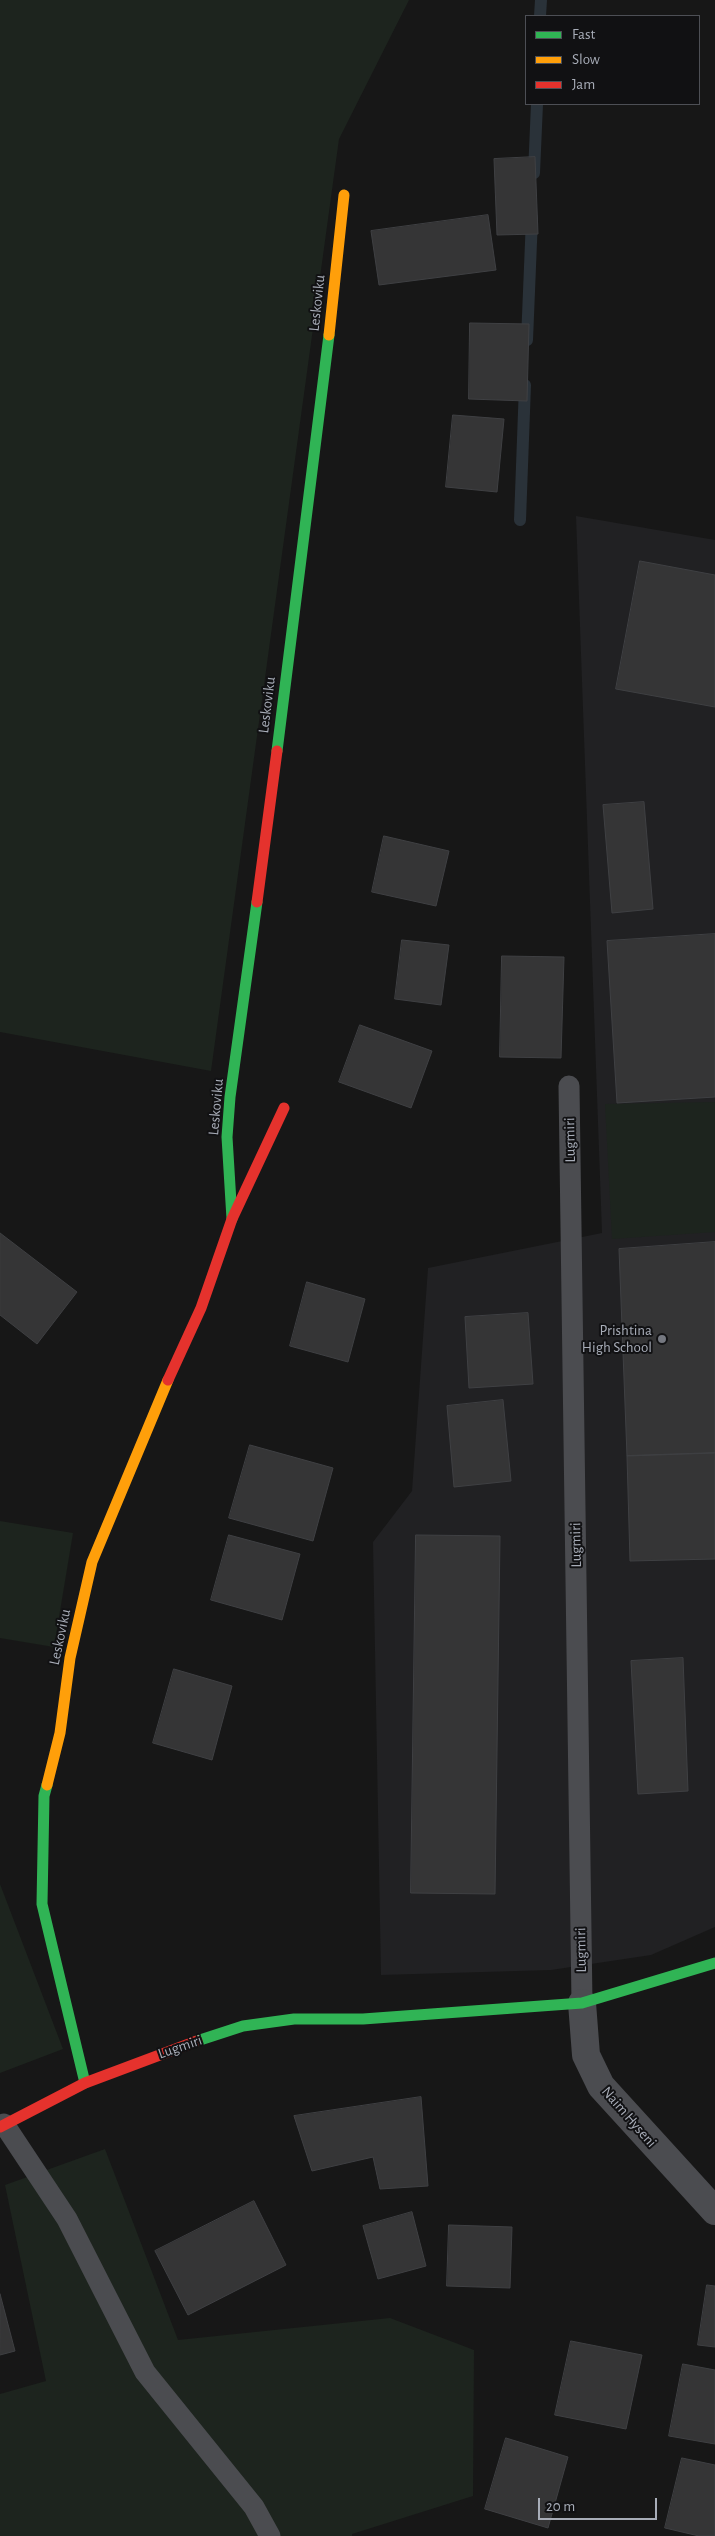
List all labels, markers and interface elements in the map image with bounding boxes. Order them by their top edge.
legend [525,15,700,105]
text: Fast [572,27,595,42]
text: Slow [572,52,600,67]
text: Jam [572,77,595,92]
street label: Leskoviku [305,274,329,332]
street label: Leskoviku [255,676,279,734]
street label: Leskoviku [205,1078,227,1136]
street label: Lugmiri [561,1117,579,1163]
place label: Prishtina High School [582,1321,652,1356]
marker: Prishtina High School [656,1333,668,1345]
street label: Lugmiri [567,1522,585,1568]
street label: Leskoviku [45,1607,75,1667]
street label: Lugmiri [572,1927,590,1973]
street label: Lugmiri [156,2031,204,2063]
street label: Naim Hyseni [598,2083,660,2151]
scale bar [540,2488,659,2520]
text: 20 m [546,2499,575,2514]

